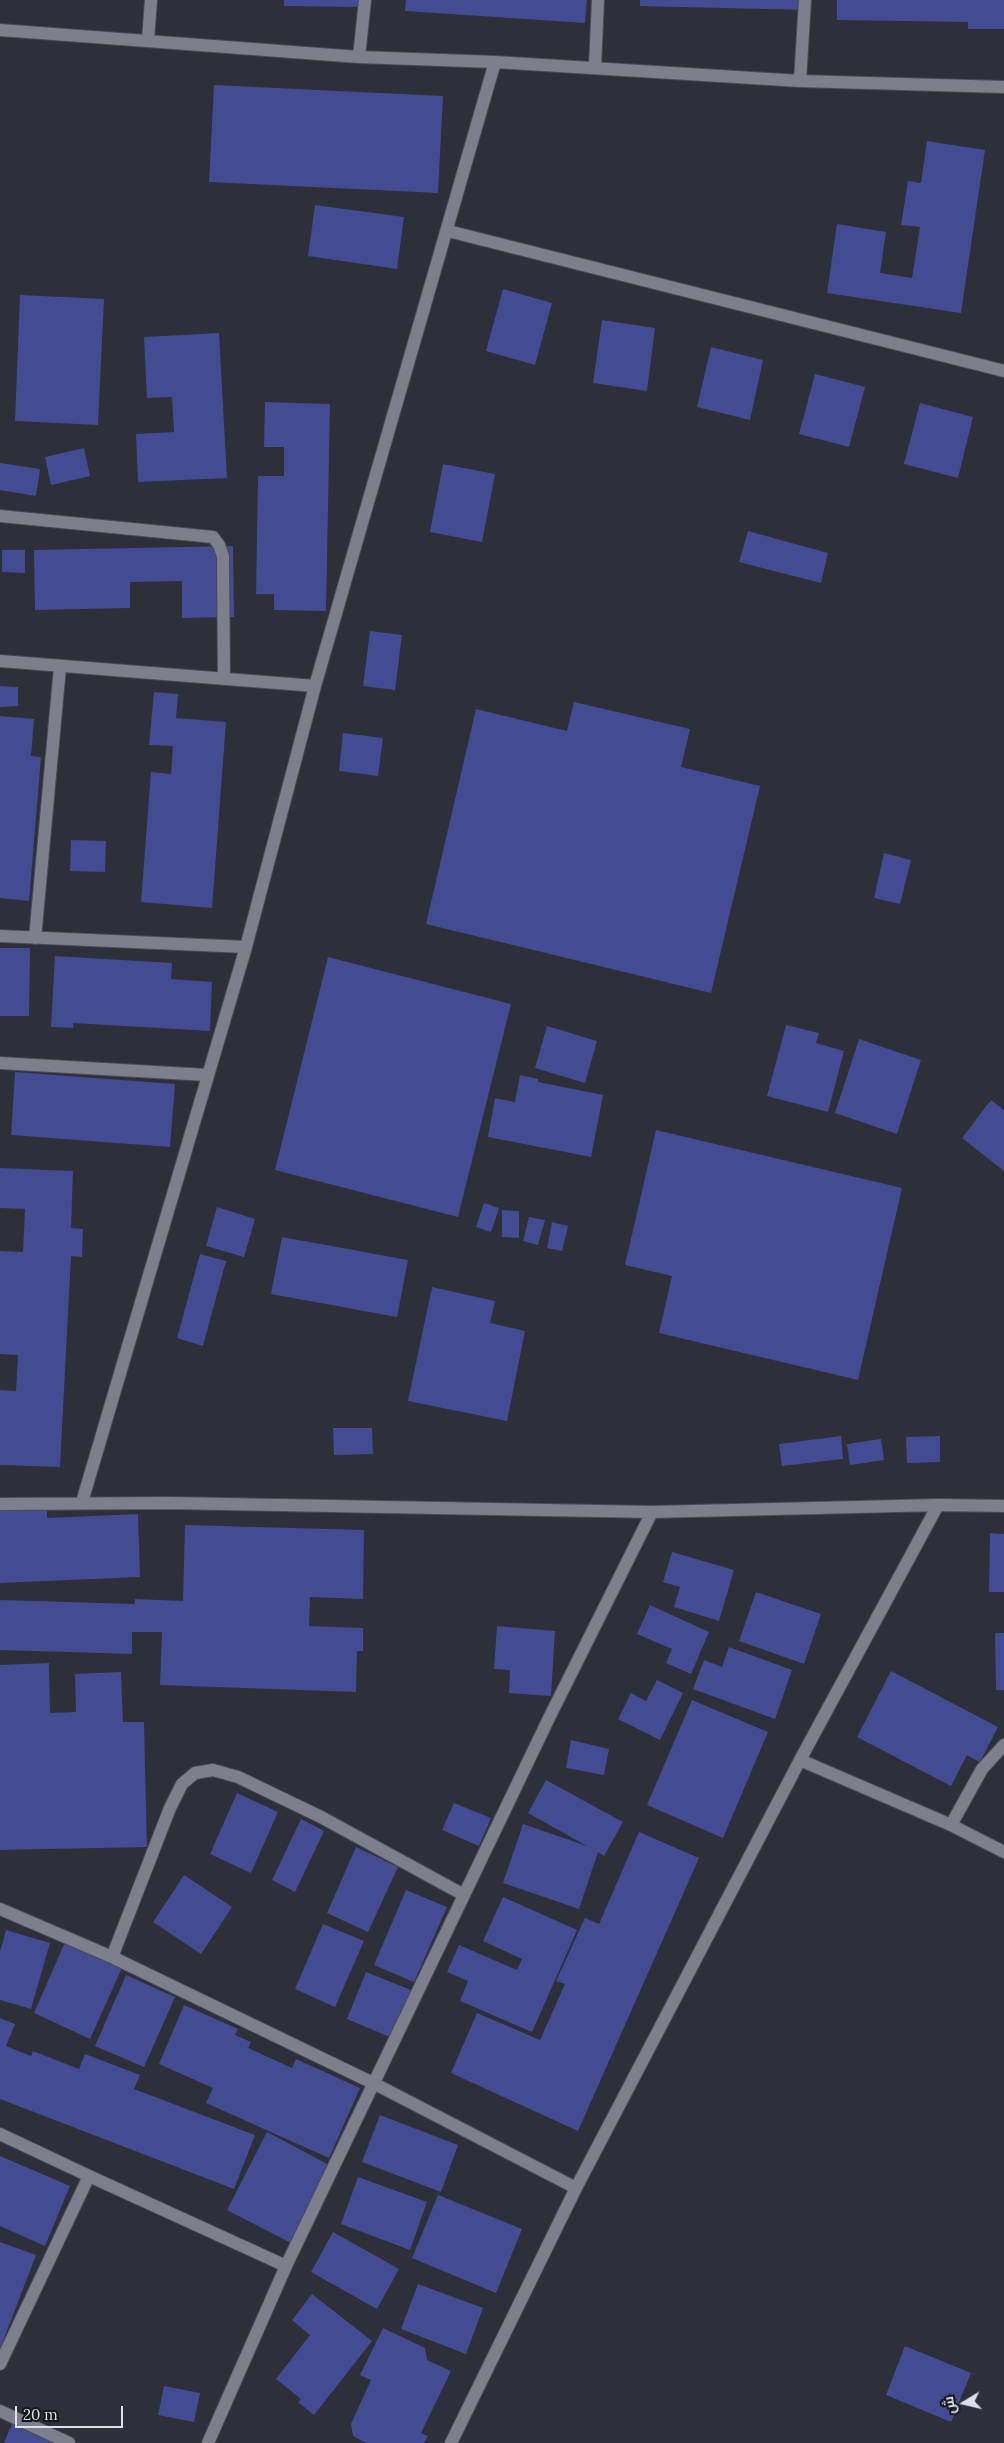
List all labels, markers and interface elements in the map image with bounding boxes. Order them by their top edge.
north arrow [939,2378,989,2428]
text: ش [939,2395,959,2416]
scale bar [18,2396,125,2428]
text: 20 m [23,2405,58,2424]

